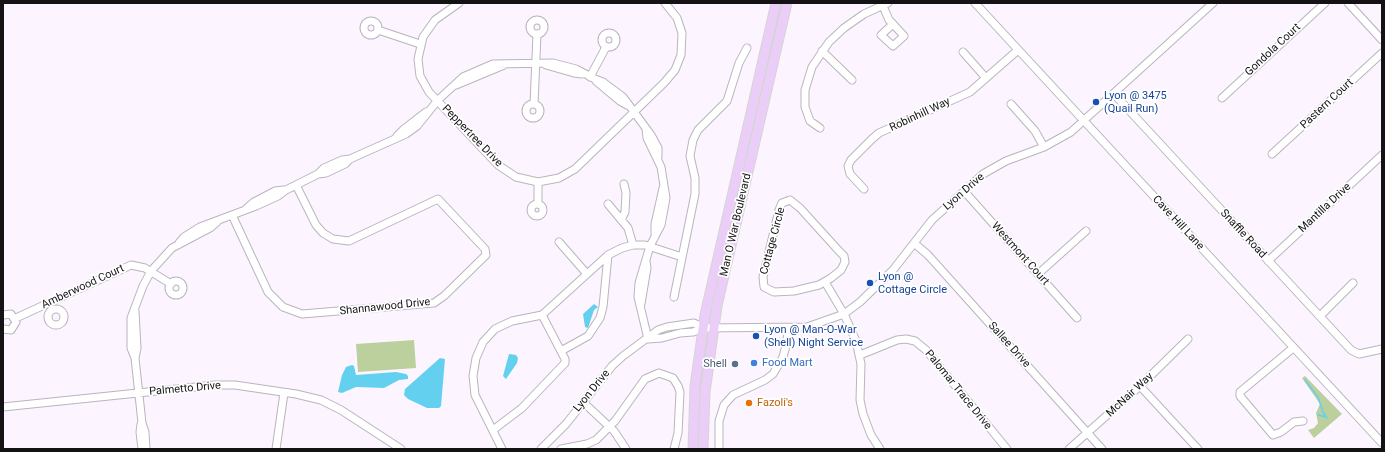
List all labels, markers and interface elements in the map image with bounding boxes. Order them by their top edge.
street label: Gondola Court [1243,21,1303,79]
street label: Pastern Court [1298,76,1356,132]
place label: Lyon @ 3475 (Quail Run) [1104,89,1167,115]
street label: Robinhill Way [888,95,952,135]
marker: Lyon @ 3475 (Quail Run) [1091,97,1101,107]
street label: Peppertree Drive [439,102,505,170]
street label: Lyon Drive [941,171,987,213]
street label: Man O War Boulevard [718,172,754,278]
street label: Mantilla Drive [1296,180,1354,236]
street label: Cave Hill Lane [1150,193,1206,253]
street label: Cottage Circle [758,206,788,276]
street label: Snaffle Road [1217,207,1269,261]
street label: Westmont Court [988,220,1052,288]
street label: Amberwood Court [40,262,126,312]
place label: Lyon @ Cottage Circle [878,270,947,296]
marker: Lyon @ Cottage Circle [865,278,875,288]
street label: Shannawood Drive [339,296,431,318]
street label: Sallee Drive [985,319,1033,371]
place label: Lyon @ Man-O-War (Shell) Night Service [764,323,863,349]
marker: Lyon @ Man-O-War (Shell) Night Service [751,331,761,341]
street label: Palomar Trace Drive [922,348,994,432]
place label: Food Mart [762,356,813,370]
place label: Shell [703,357,727,371]
marker: Food Mart [749,358,759,368]
marker: Shell [730,359,740,369]
street label: Lyon Drive [571,367,613,415]
street label: McNair Way [1104,370,1156,420]
street label: Palmetto Drive [149,379,221,399]
place label: Fazoli's [757,396,793,410]
marker: Fazoli's [744,398,754,408]

